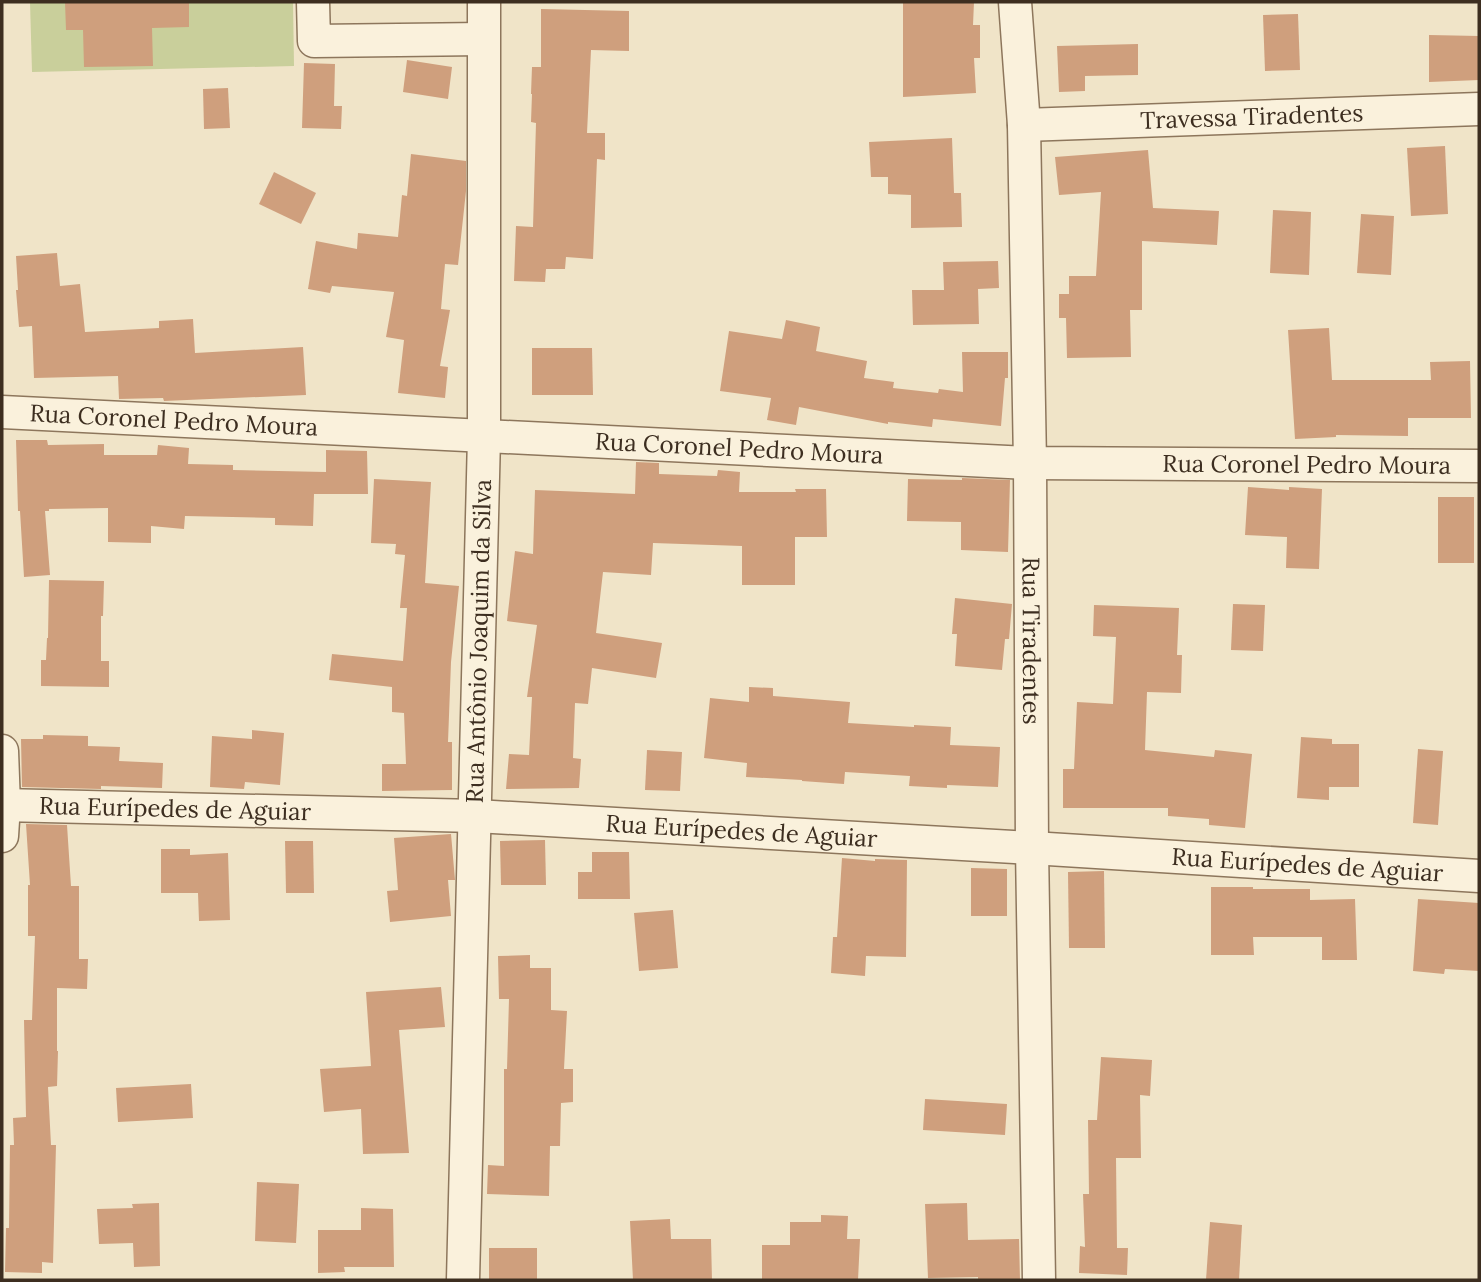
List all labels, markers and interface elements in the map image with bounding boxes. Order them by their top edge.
street label: Travessa Tiradentes [1140,97,1364,136]
street label: Rua Coronel Pedro Moura [29,397,319,443]
street label: Rua Coronel Pedro Moura [594,425,884,471]
street label: Rua Coronel Pedro Moura [1162,448,1451,481]
street label: Rua Antônio Joaquim da Silva [459,479,498,804]
street label: Rua Tiradentes [1015,557,1047,725]
street label: Rua Eurípedes de Aguiar [39,790,312,827]
street label: Rua Eurípedes de Aguiar [605,807,879,854]
street label: Rua Eurípedes de Aguiar [1171,841,1445,889]

